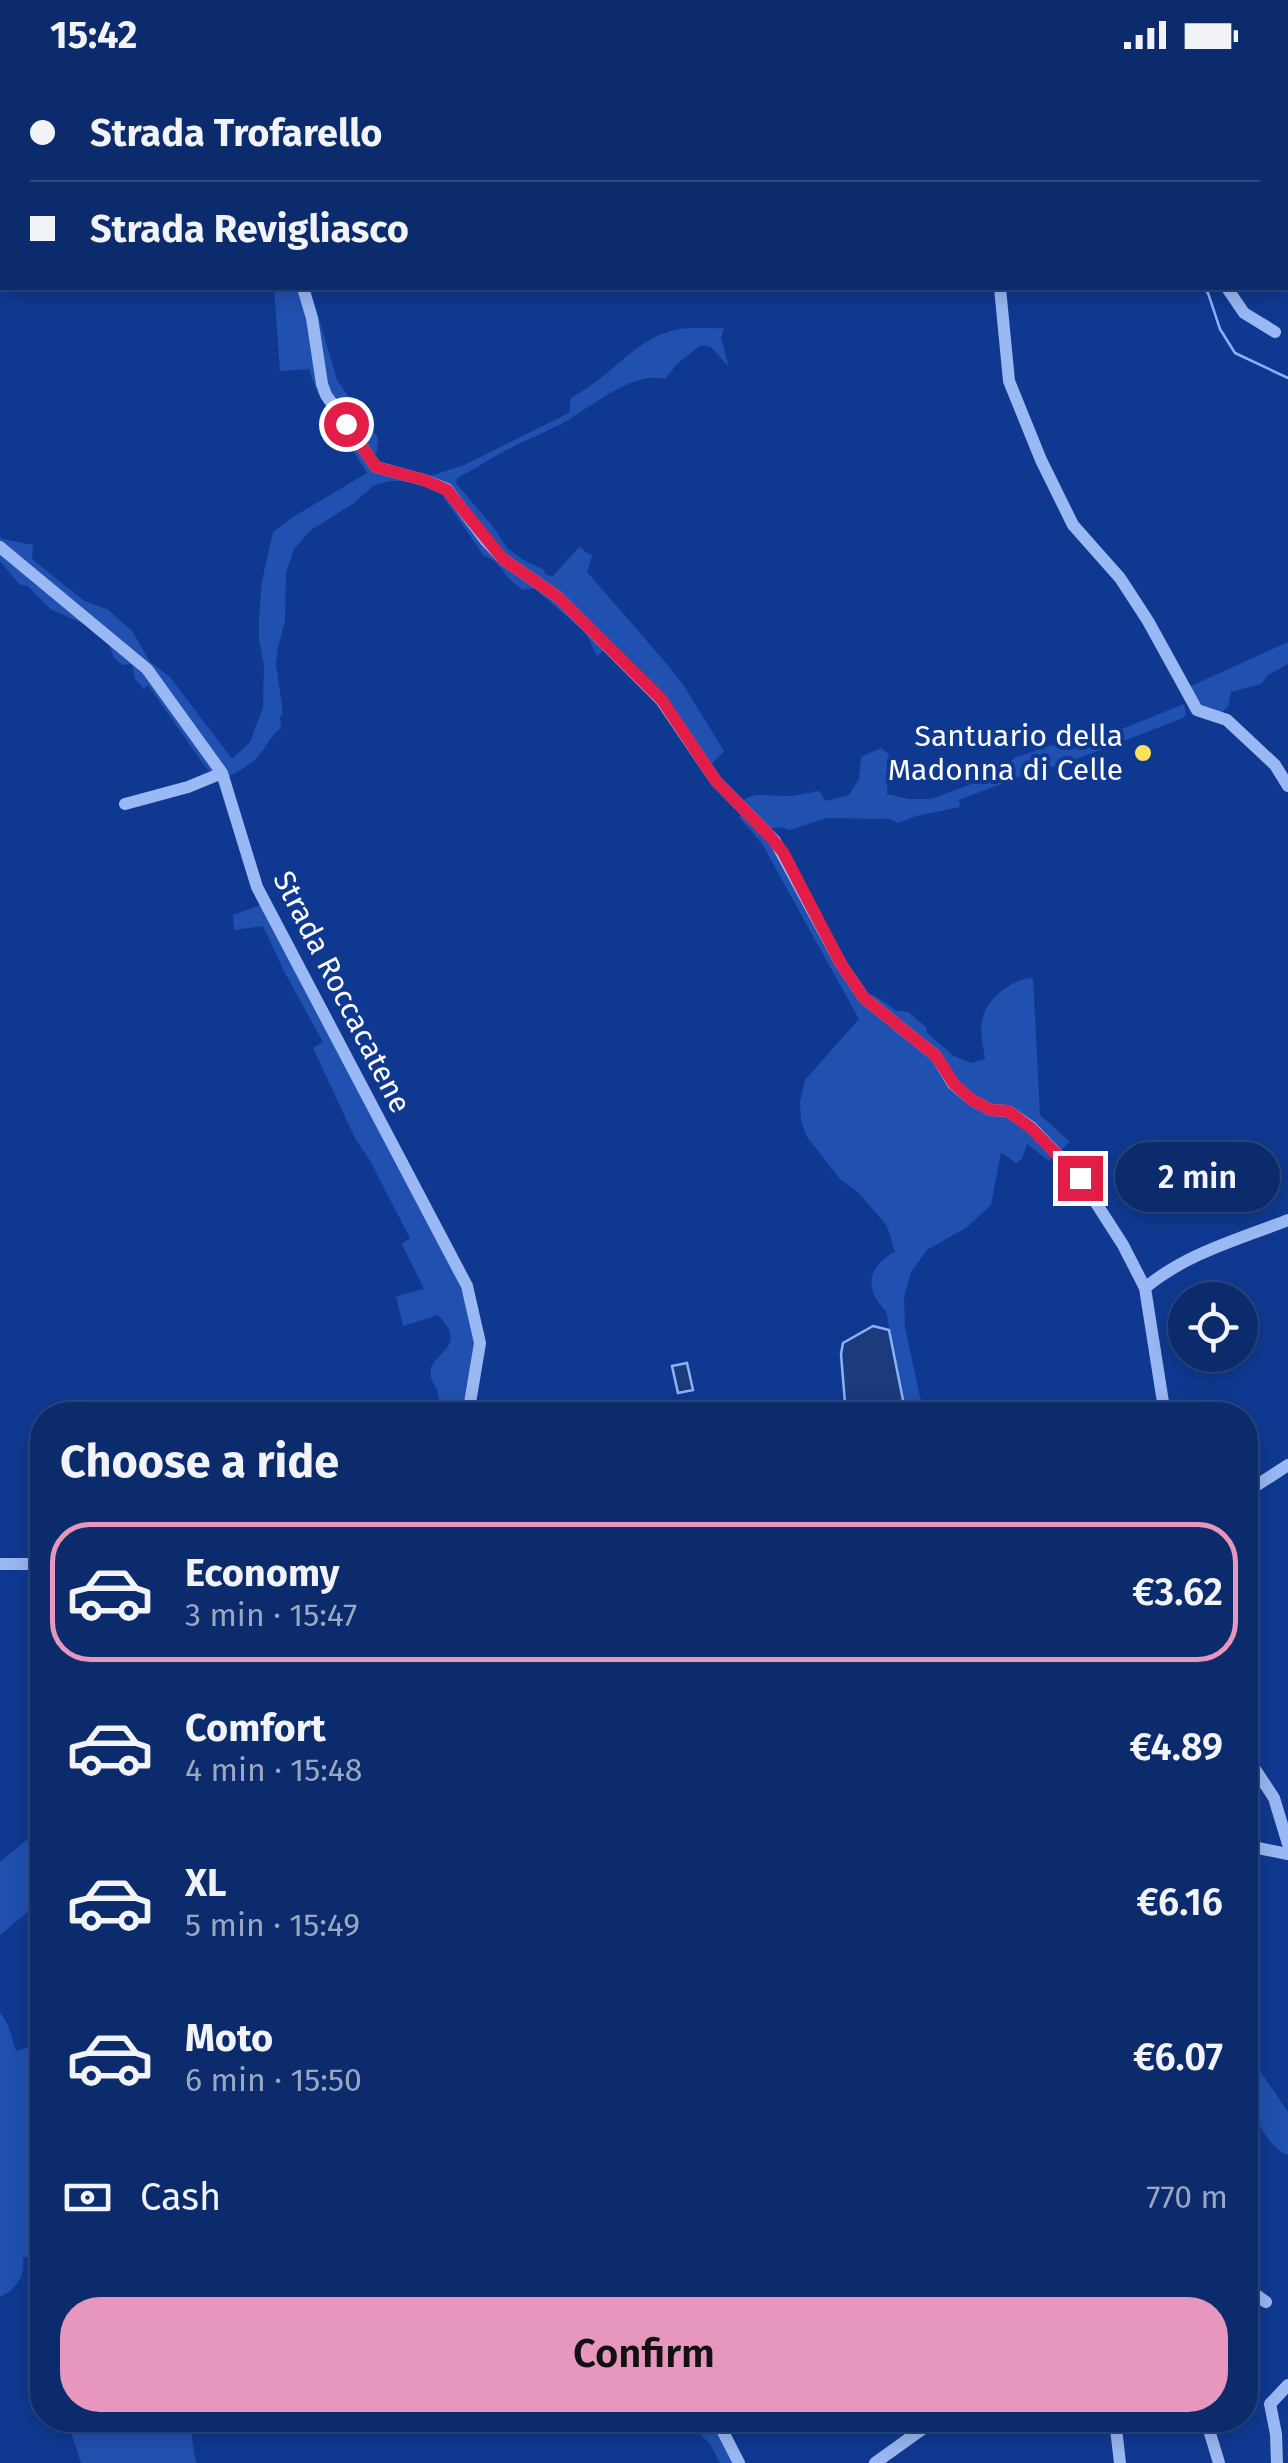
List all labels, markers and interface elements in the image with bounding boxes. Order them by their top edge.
text: 15:42 [50,12,137,58]
text: Strada Trofarello [90,110,383,156]
text: Strada Revigliasco [90,206,409,252]
route start [324,402,369,447]
place label: Santuario della Madonna di Celle [888,718,1123,788]
marker: Santuario della Madonna di Celle [1132,742,1154,764]
street label: Strada Roccacatene [265,865,419,1119]
callout: 2 min [1115,1143,1280,1213]
route end [1058,1156,1103,1201]
text: 2 min [1158,1158,1237,1196]
map controls [1168,1282,1258,1372]
button: locate [1168,1282,1258,1372]
text: Choose a ride [60,1435,339,1489]
icon: car [65,1547,155,1637]
text: Economy [185,1550,340,1596]
text: €3.62 [1132,1569,1223,1615]
text: 3 min · 15:47 [185,1596,357,1634]
icon: car [65,1702,155,1792]
text: Comfort [185,1705,326,1751]
text: €4.89 [1129,1724,1223,1770]
text: 4 min · 15:48 [185,1751,362,1789]
icon: car [65,1857,155,1947]
text: XL [185,1860,227,1906]
text: €6.16 [1137,1879,1223,1925]
text: 5 min · 15:49 [185,1906,360,1944]
icon: car [65,2012,155,2102]
text: Moto [185,2015,273,2061]
text: €6.07 [1133,2034,1223,2080]
text: 6 min · 15:50 [185,2061,362,2099]
icon: cash [60,2170,115,2225]
text: Cash [140,2174,221,2220]
text: 770 m [1146,2178,1228,2216]
button: Confirm [60,2297,1228,2412]

